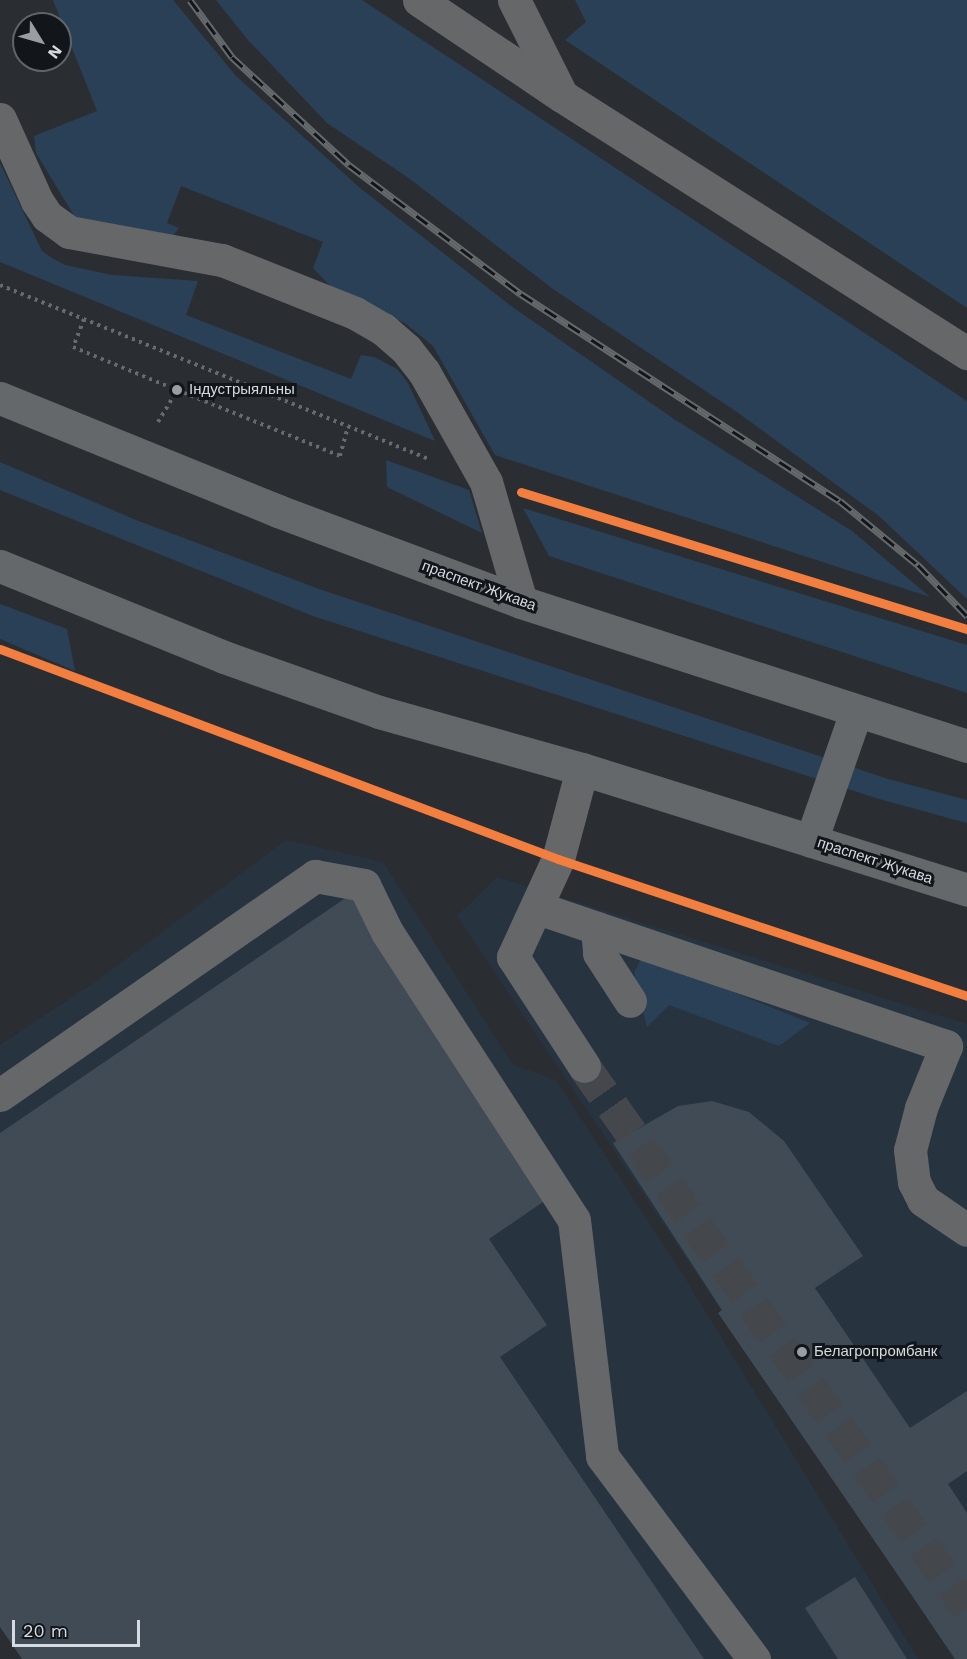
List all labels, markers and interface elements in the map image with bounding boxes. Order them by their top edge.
north arrow [12,12,72,72]
text: N [44,41,66,62]
place label: Індустрыяльны [189,381,295,399]
marker: Індустрыяльны [170,383,184,397]
street label: праспект Жукава [420,557,538,615]
street label: праспект Жукава [815,834,935,888]
place label: Белагропромбанк [814,1343,937,1361]
marker: Белагропромбанк [795,1345,809,1359]
scale bar [15,1608,142,1646]
text: 20 m [23,1620,68,1641]

